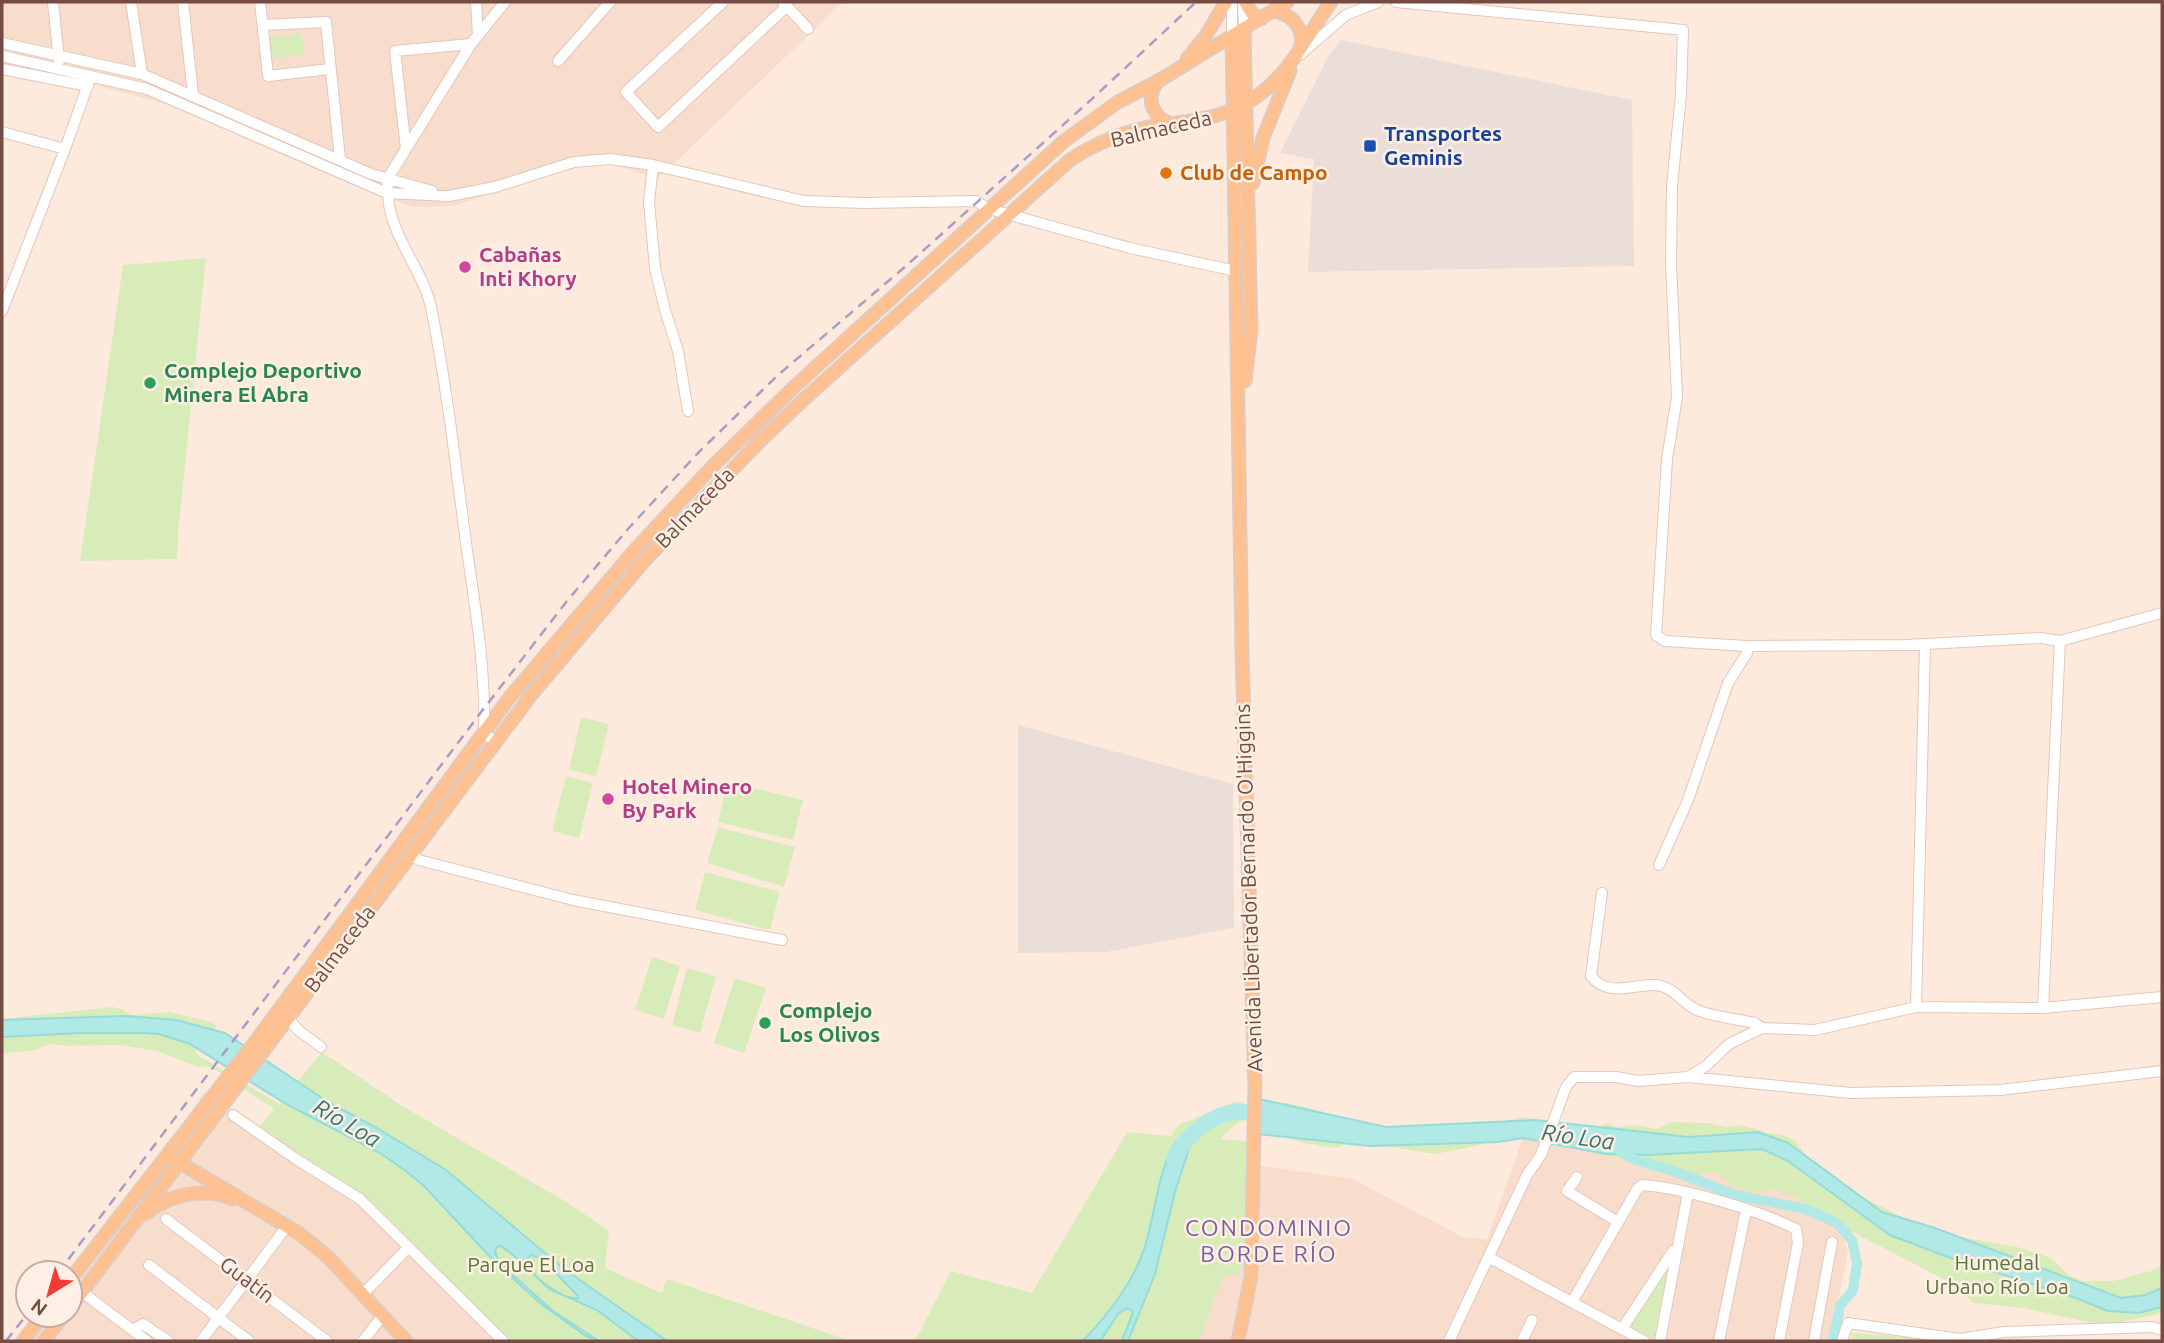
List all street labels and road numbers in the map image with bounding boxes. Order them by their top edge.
street label: Balmaceda [1108,105,1214,151]
street label: Balmaceda [650,462,739,553]
street label: Avenida Libertador Bernardo O'Higgins [1230,704,1266,1073]
street label: Balmaceda [299,900,380,997]
street label: Guatín [216,1251,280,1307]

